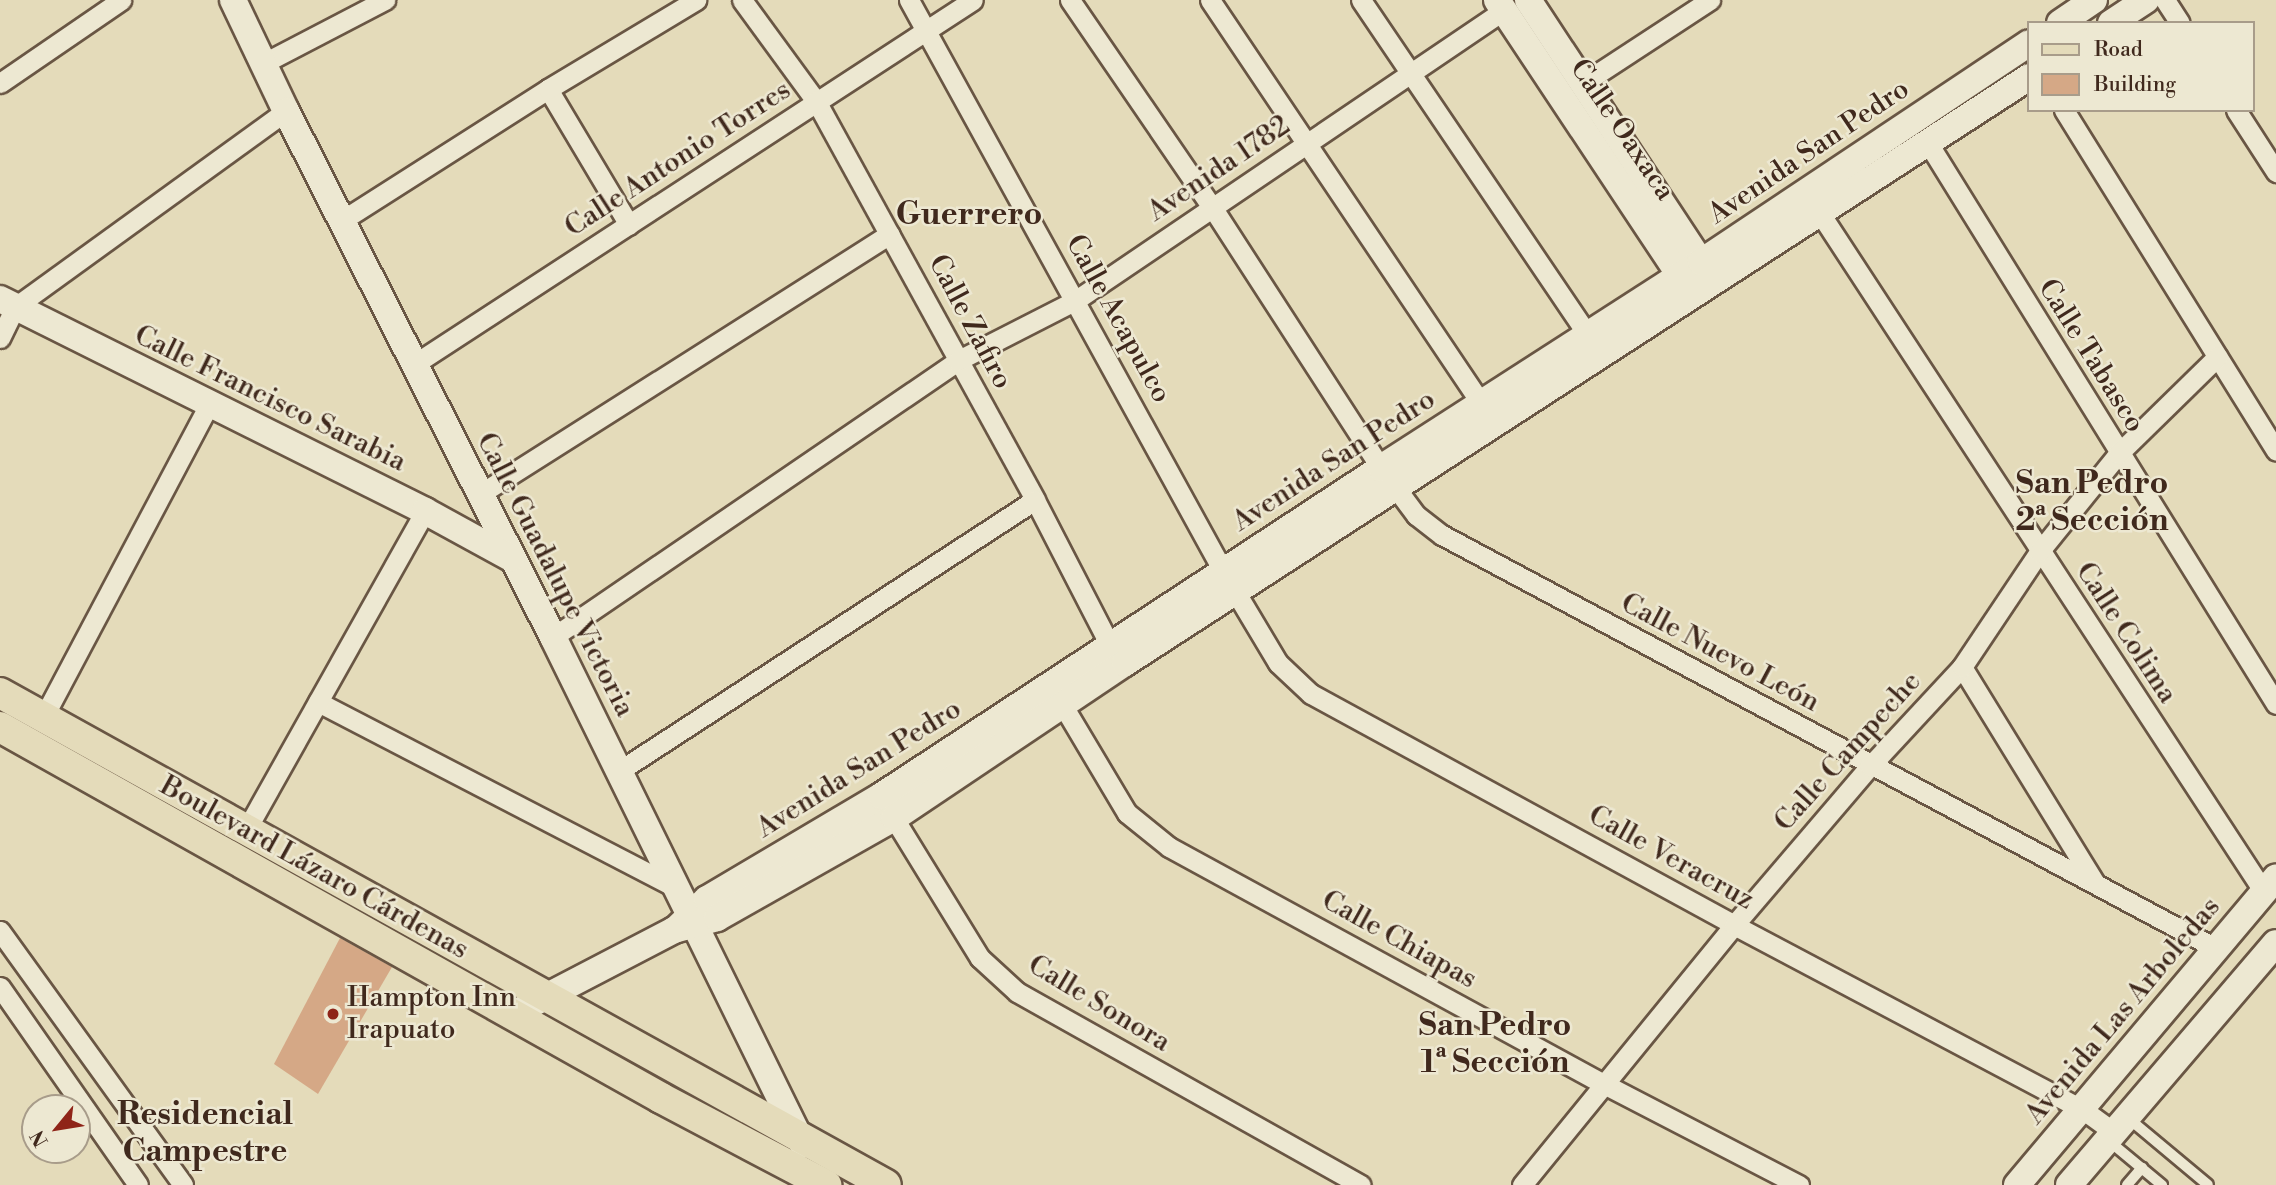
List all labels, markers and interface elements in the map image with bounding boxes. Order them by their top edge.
legend [2028,21,2255,112]
text: Road [2094,37,2143,63]
street label: Calle Oaxaca [1562,53,1682,207]
street label: Avenida San Pedro [1702,72,1916,232]
text: Building [2094,72,2176,98]
street label: Calle Antonio Torres [559,73,797,245]
street label: Avenida 1782 [1141,109,1297,229]
district label: Guerrero [896,195,1042,233]
street label: Calle Acapulco [1058,229,1178,409]
street label: Calle Zafiro [921,249,1019,395]
street label: Calle Tabasco [2031,273,2151,439]
street label: Calle Francisco Sarabia [129,319,411,479]
street label: Avenida San Pedro [1226,383,1442,539]
street label: Calle Guadalupe Victoria [469,427,641,723]
district label: San Pedro 2ª Sección [2015,465,2169,540]
street label: Calle Colima [2068,556,2184,710]
street label: Calle Nuevo León [1615,586,1825,720]
street label: Calle Campeche [1768,665,1928,839]
street label: Avenida San Pedro [751,693,967,845]
street label: Boulevard Lázaro Cárdenas [154,769,474,967]
street label: Calle Veracruz [1582,799,1760,917]
street label: Calle Chiapas [1316,884,1482,996]
street label: Avenida Las Arboledas [2018,891,2228,1131]
street label: Calle Sonora [1022,948,1176,1060]
place label: Hampton Inn Irapuato [347,981,516,1047]
marker: Hampton Inn Irapuato [325,1006,341,1022]
district label: San Pedro 1ª Sección [1419,1007,1571,1082]
north arrow [21,1094,91,1164]
district label: Residencial Campestre [117,1096,293,1171]
text: N [25,1126,54,1151]

